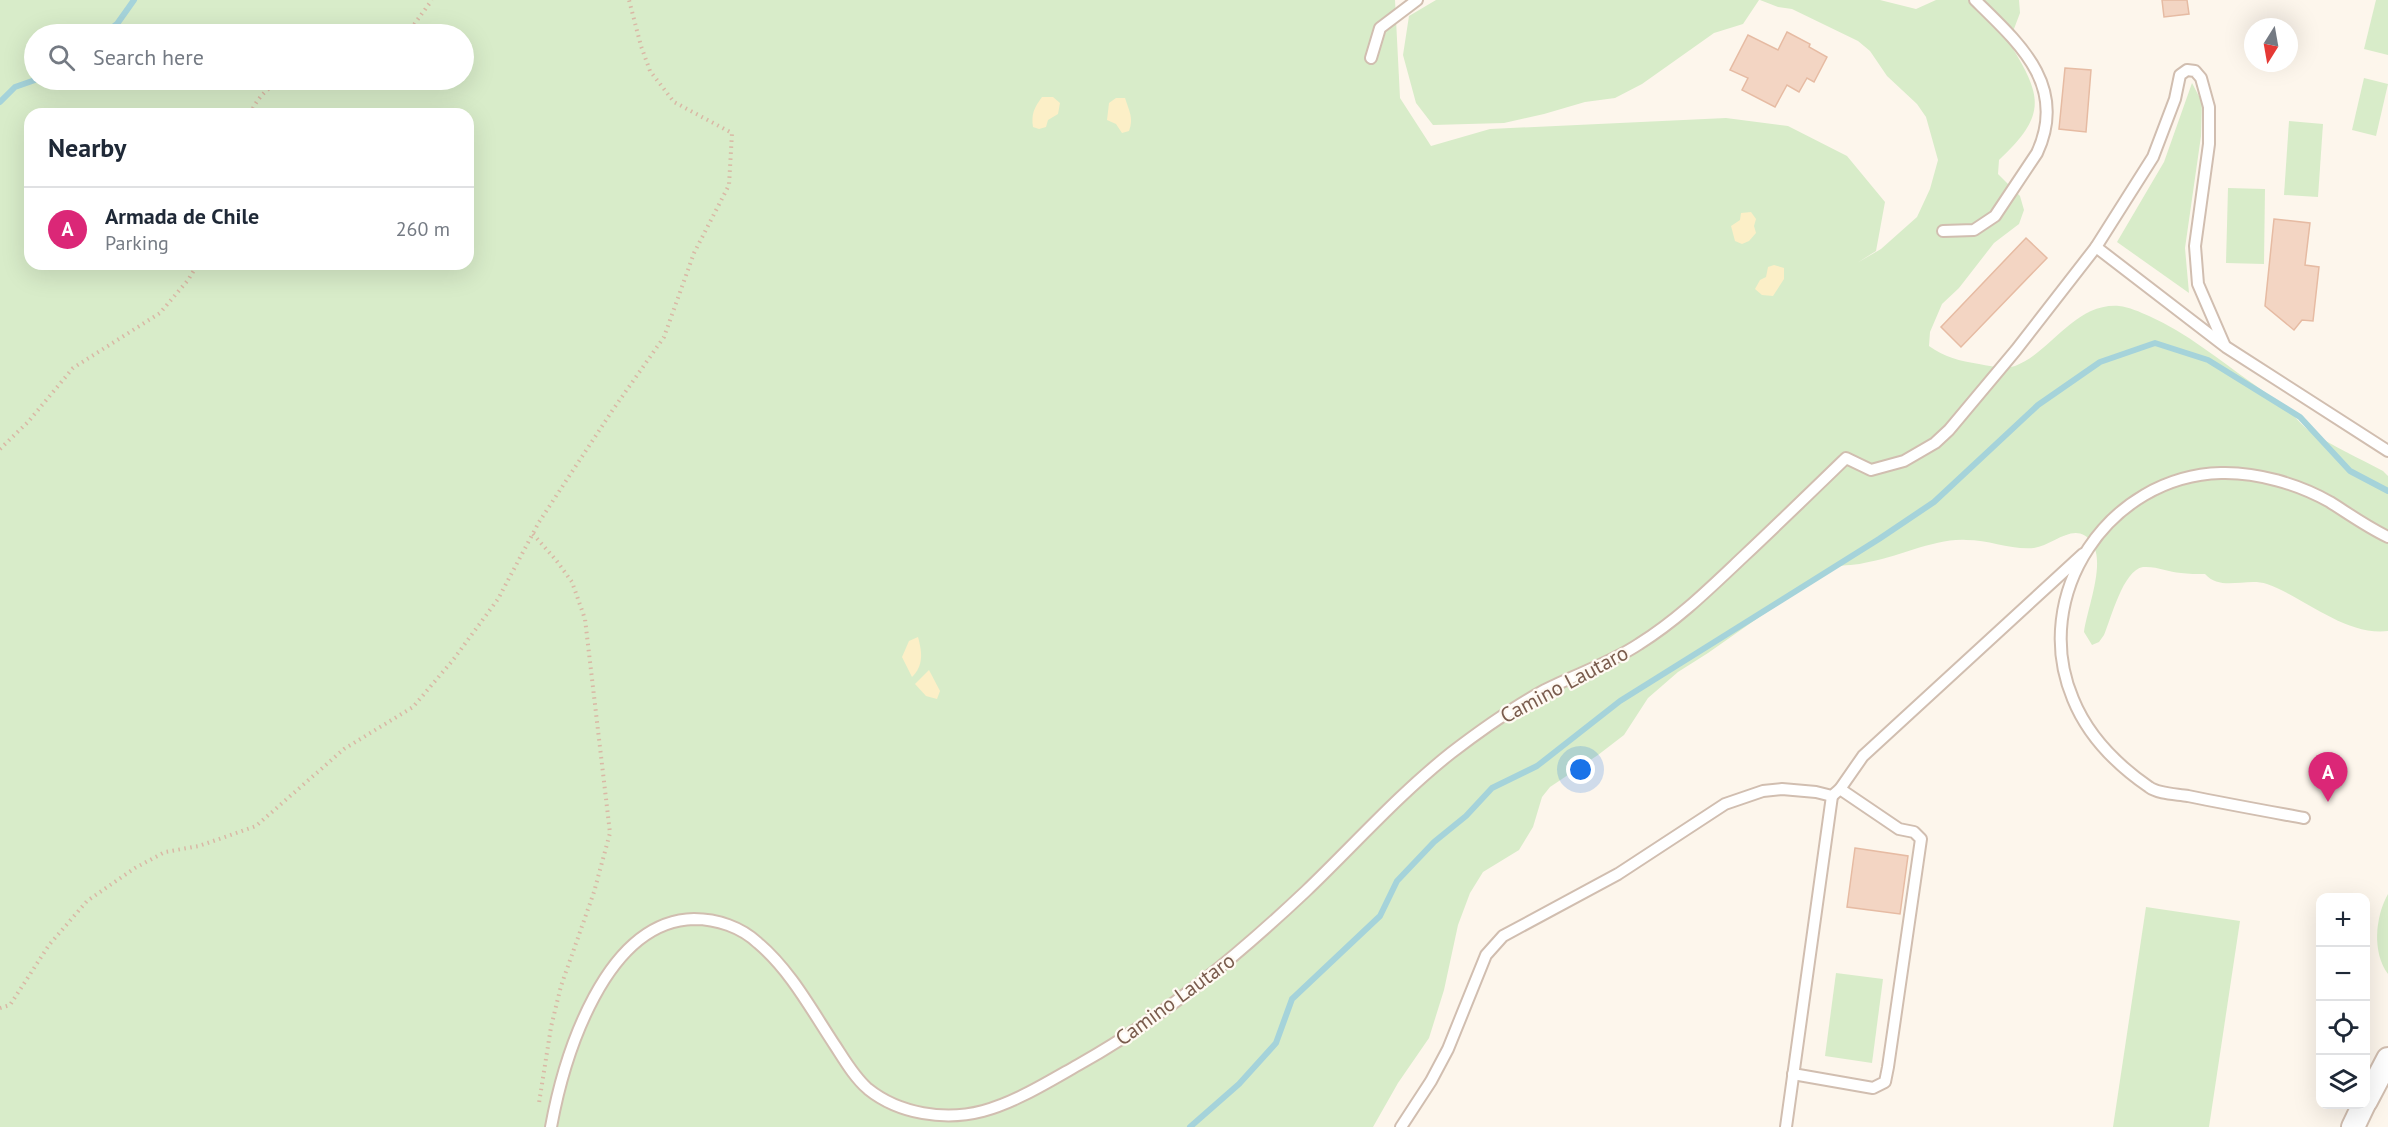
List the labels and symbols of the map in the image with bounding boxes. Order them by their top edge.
north arrow [2244,18,2298,72]
street label: Camino Lautaro [1495,639,1633,729]
pin: A [2308,752,2348,802]
your location [1566,755,1595,784]
street label: Camino Lautaro [1110,947,1240,1051]

